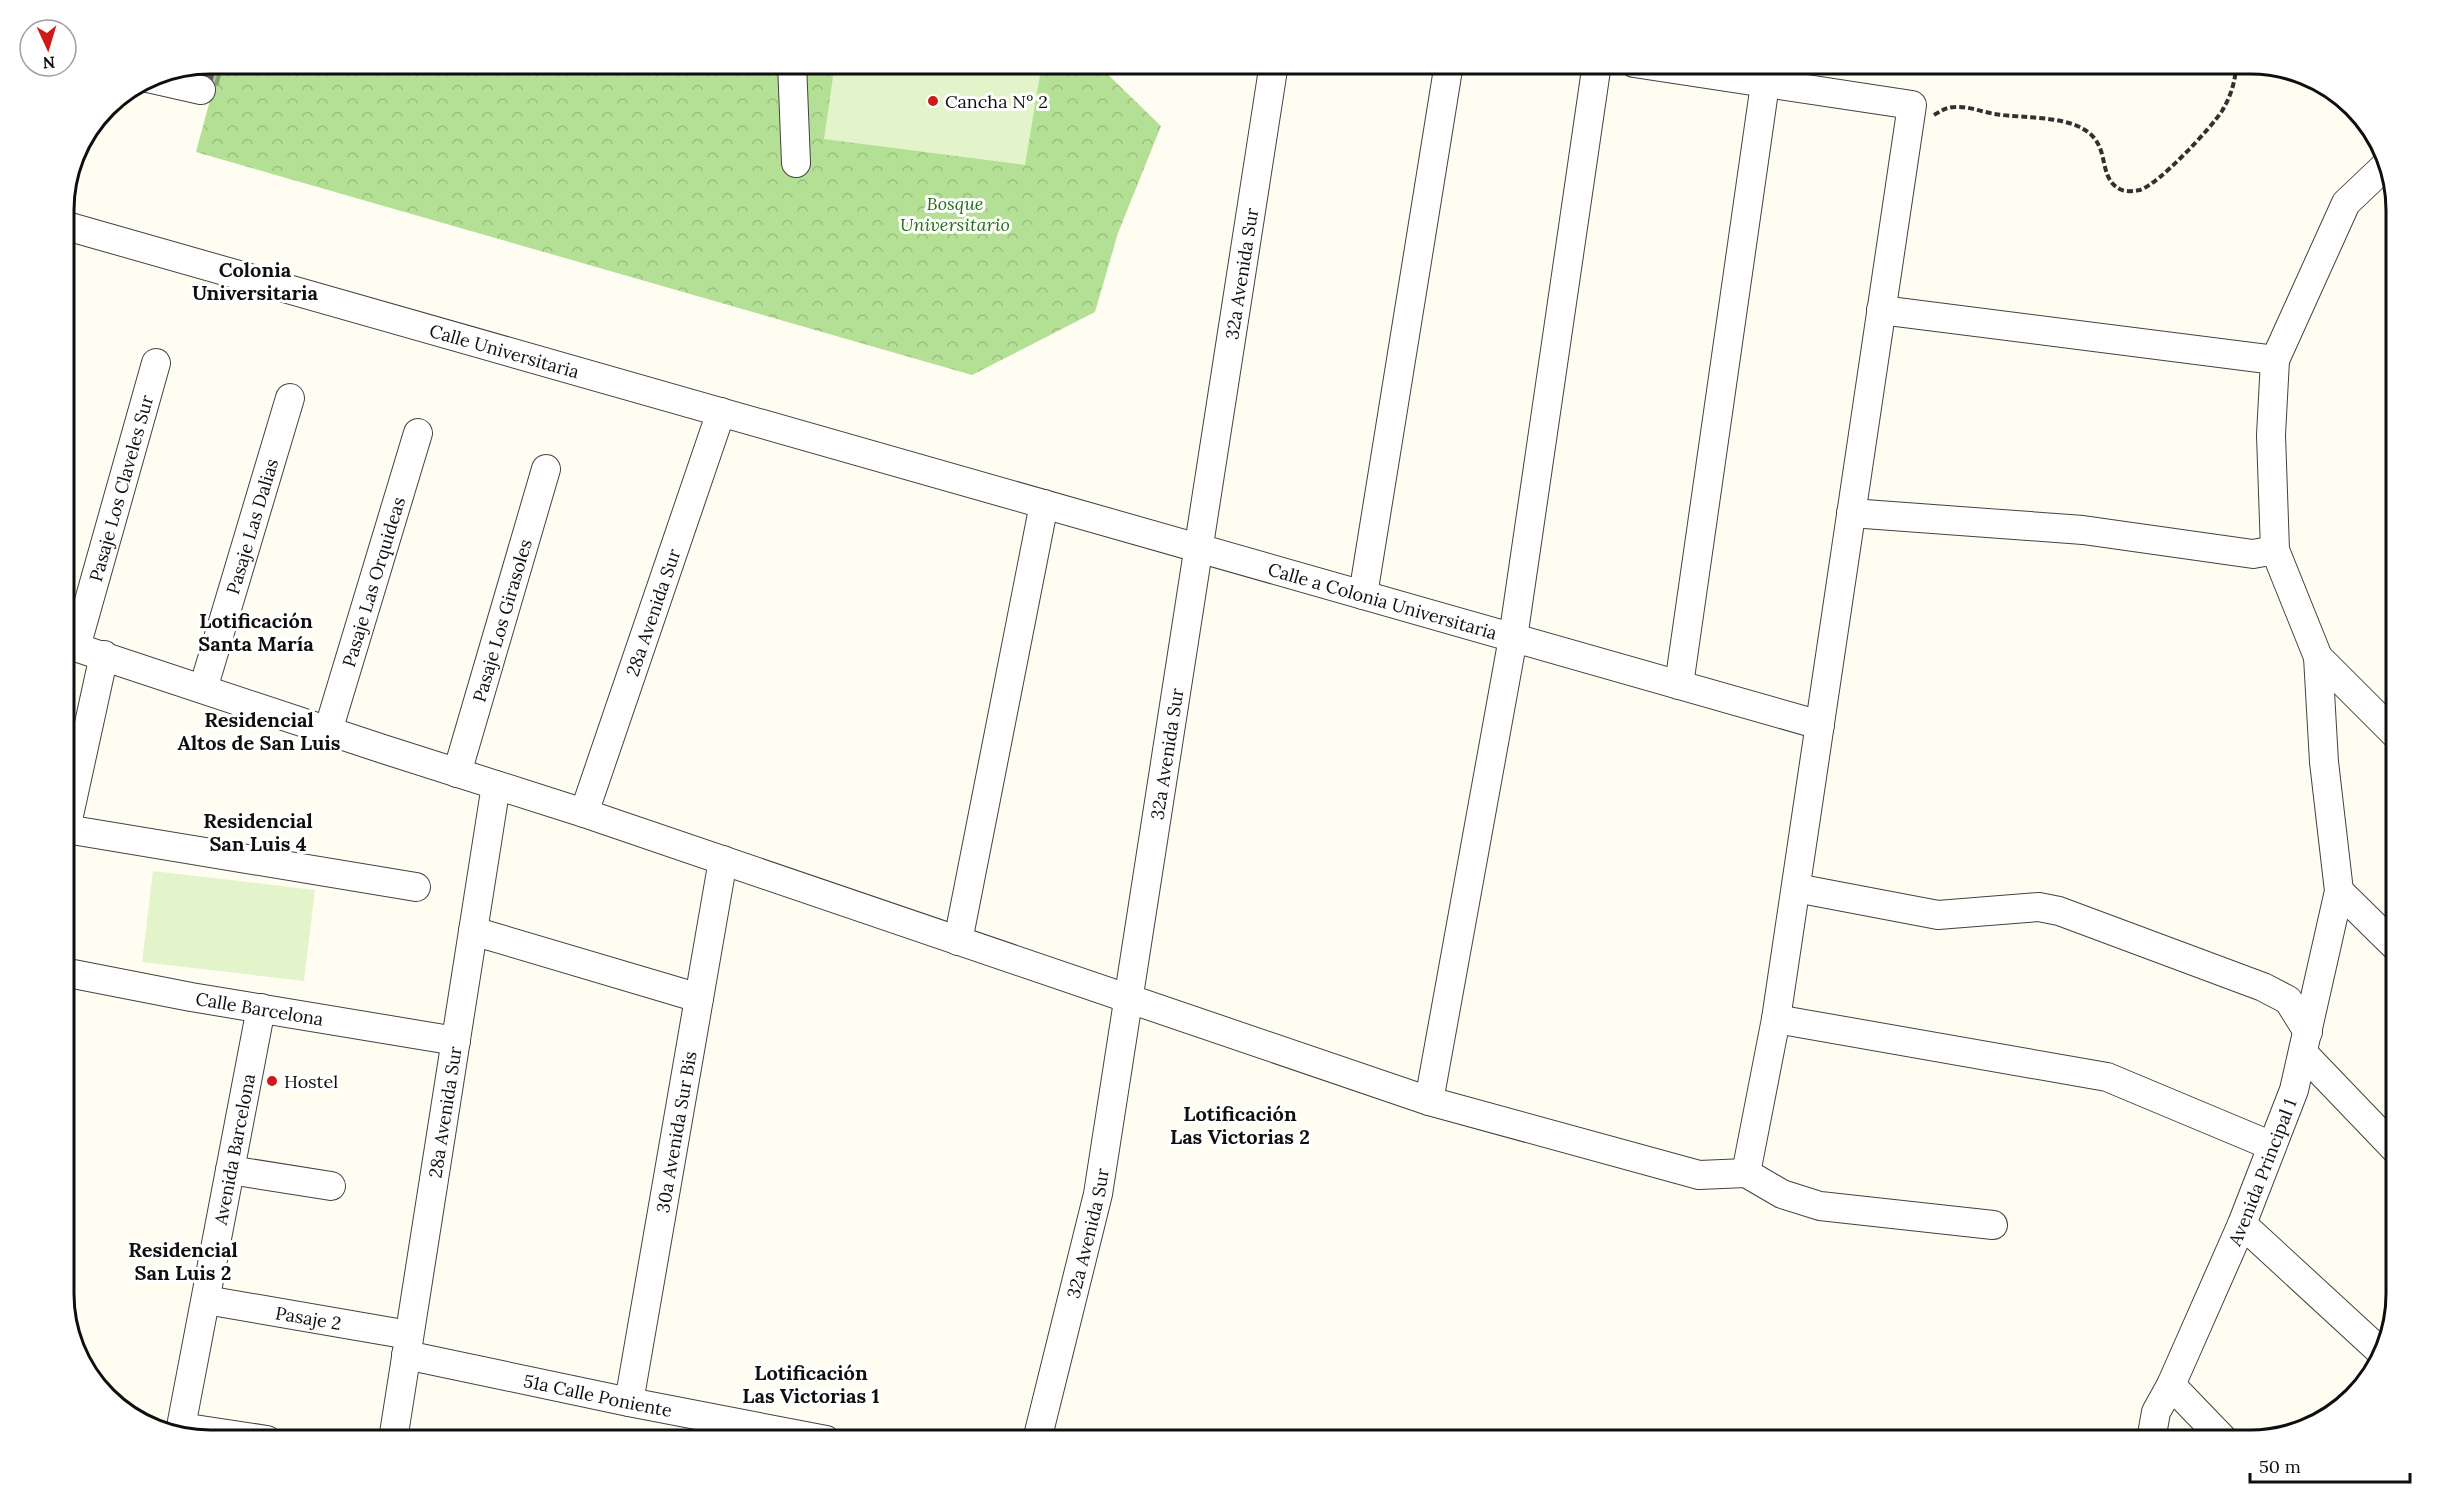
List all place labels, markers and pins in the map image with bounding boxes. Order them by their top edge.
place label: Cancha Nº 2 [945,90,1048,113]
marker: Cancha Nº 2 [926,94,940,108]
place label: Hostel [284,1070,338,1093]
marker: Hostel [265,1074,279,1088]

